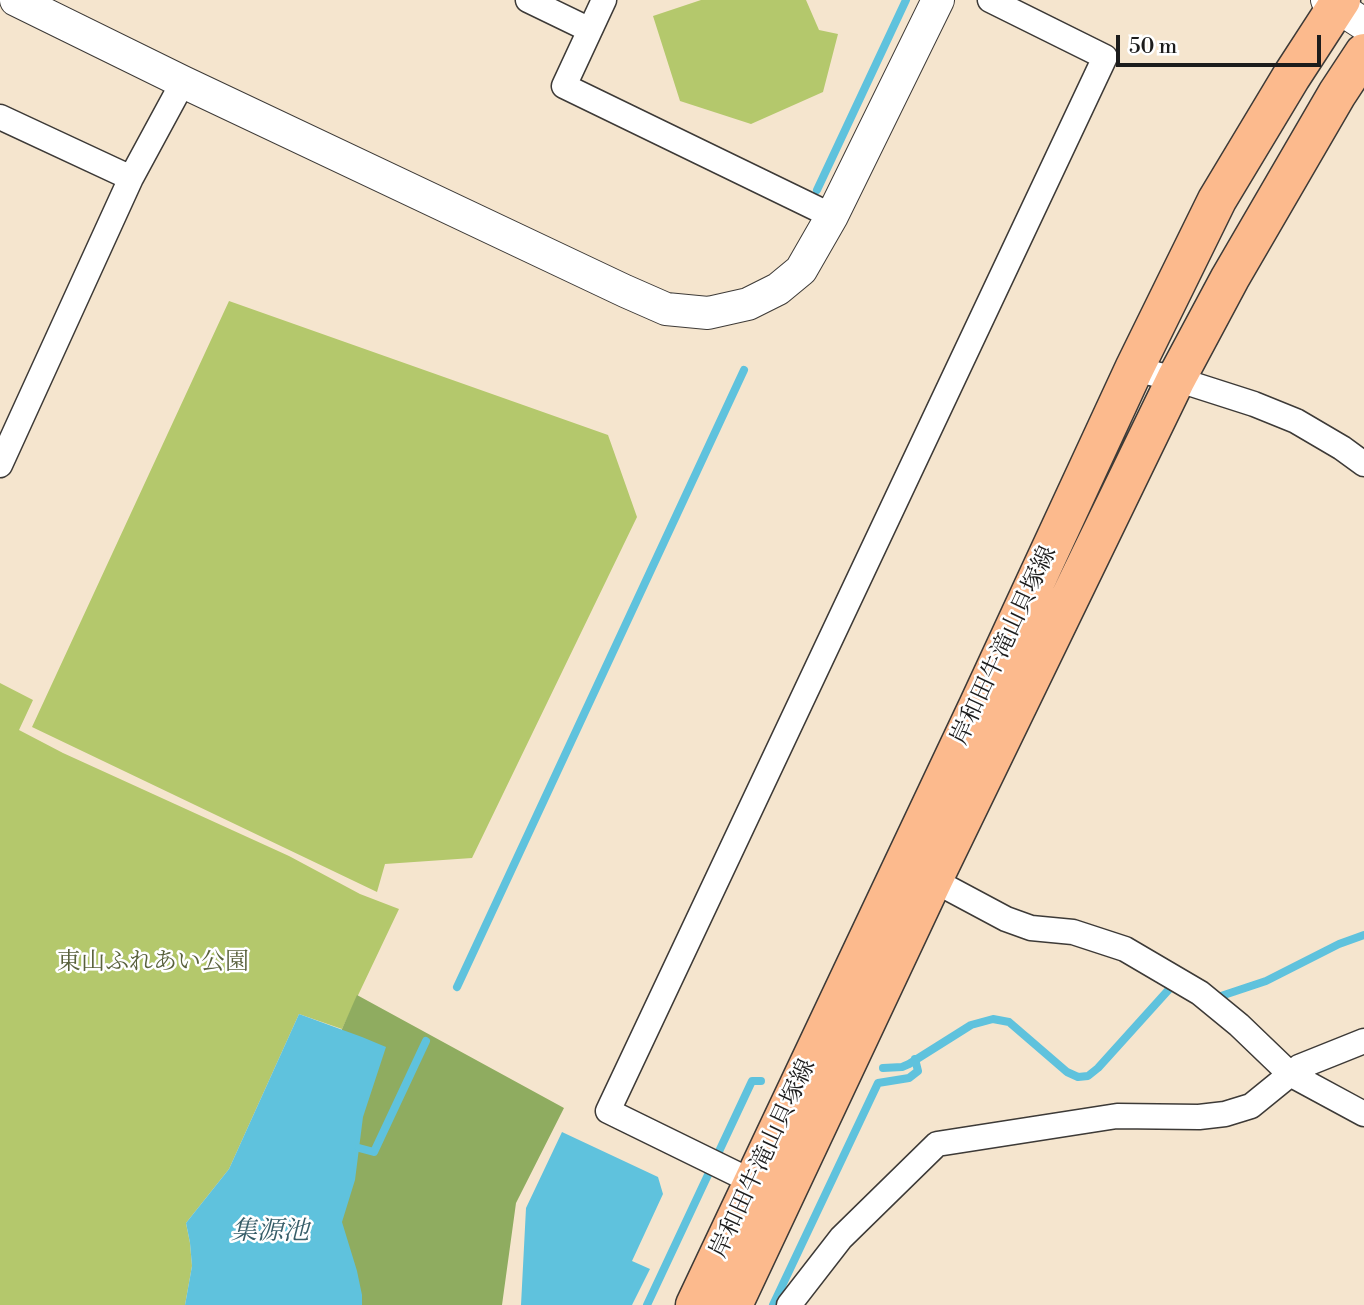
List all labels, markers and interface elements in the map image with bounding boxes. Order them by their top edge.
scale bar [1119,21,1324,65]
text: 50 m [1129,34,1177,60]
street label: 岸和田牛滝山貝塚線 [946,542,1064,750]
park label: 東山ふれあい公園 [57,949,249,977]
street label: 岸和田牛滝山貝塚線 [705,1055,823,1263]
water label: 集源池 [231,1217,309,1249]

